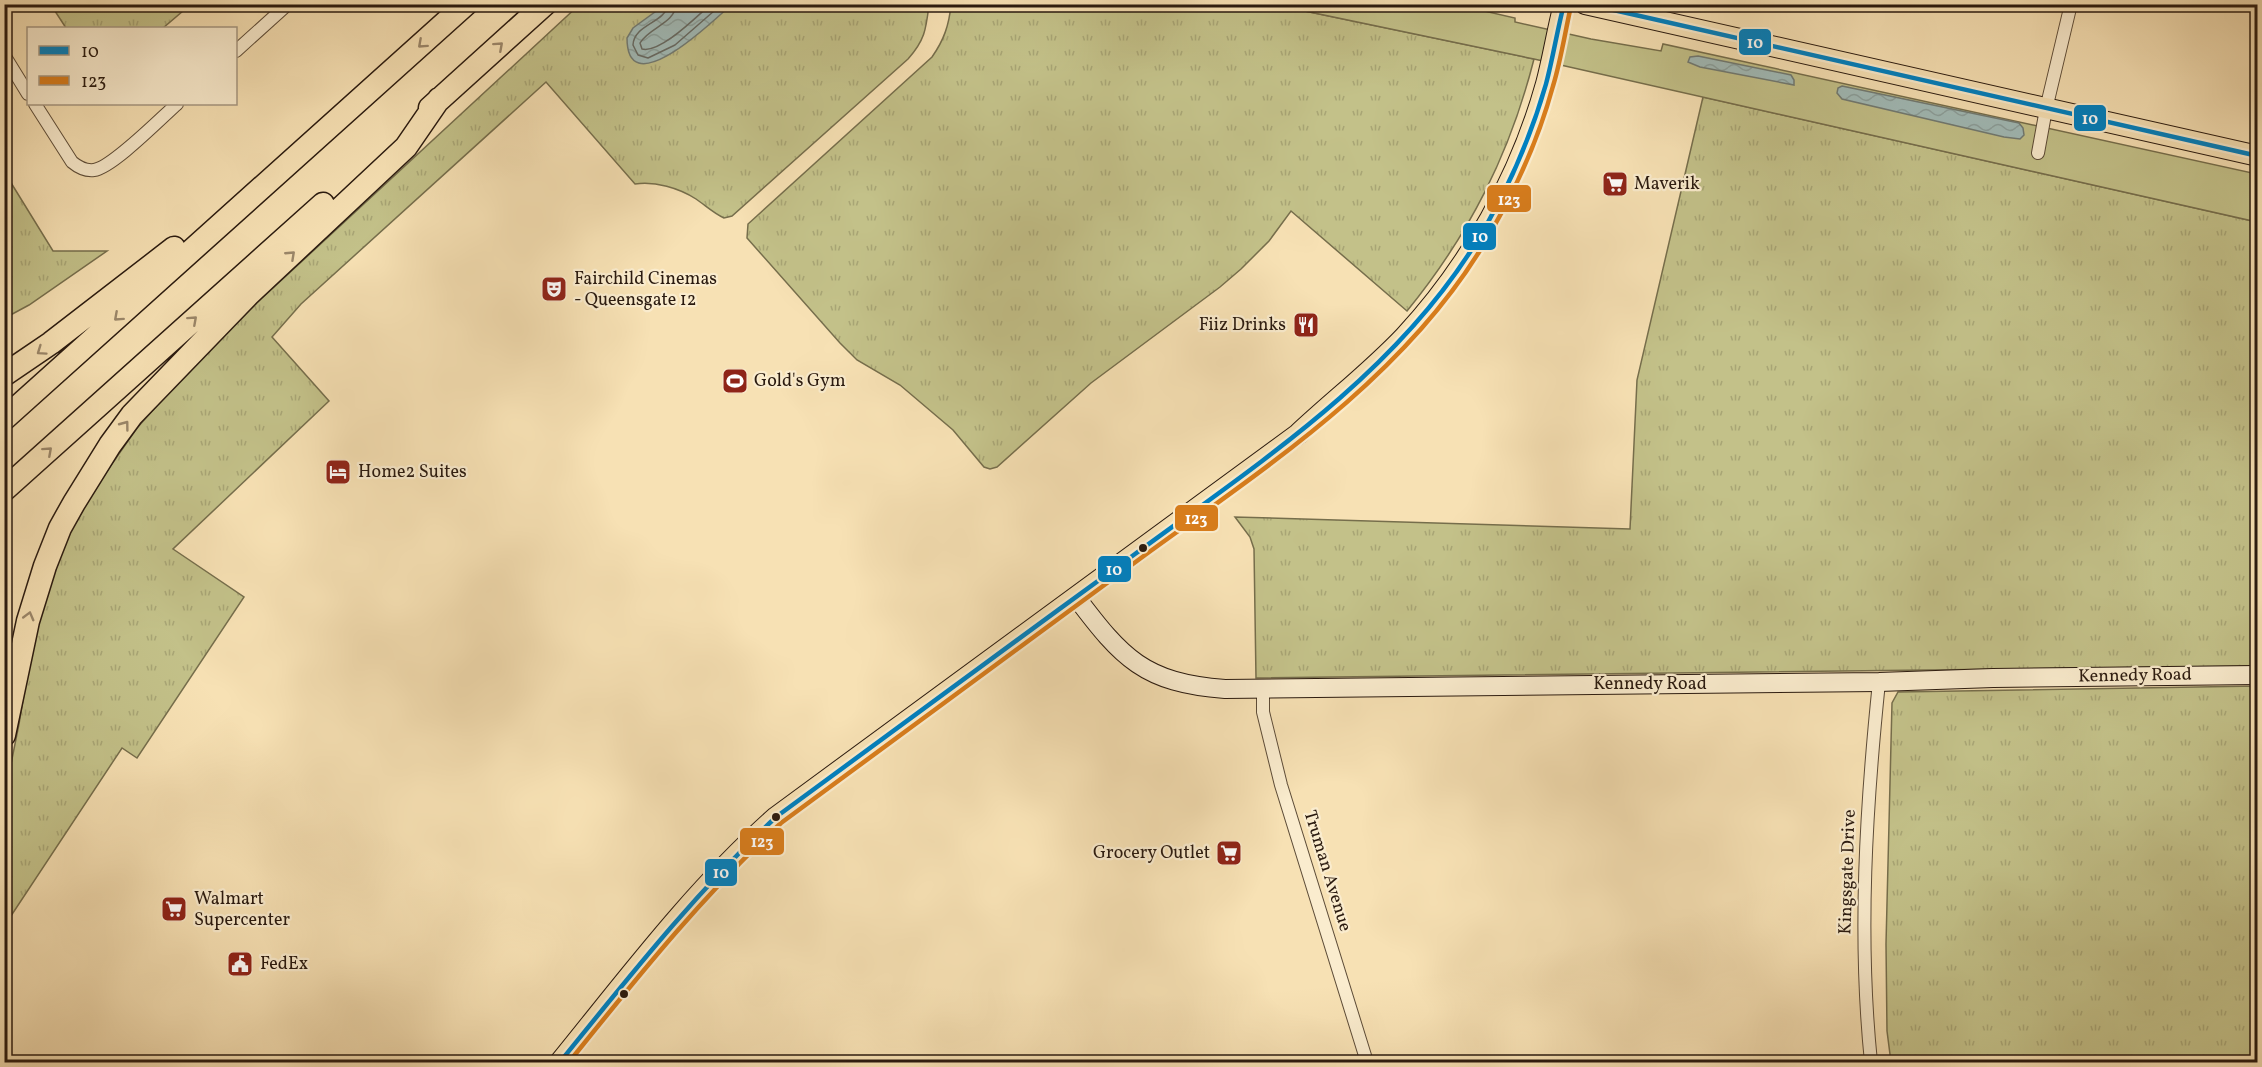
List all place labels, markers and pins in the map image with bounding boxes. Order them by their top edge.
supermarket icon: Maverik [1600,169,1630,199]
place label: Maverik [1634,172,1700,197]
place label: Fairchild Cinemas - Queensgate 12 [574,267,717,313]
theatre icon: Fairchild Cinemas - Queensgate 12 [539,274,569,304]
restaurant icon: Fiiz Drinks [1291,310,1321,340]
place label: Fiiz Drinks [1199,313,1286,338]
sports icon: Gold's Gym [720,366,750,396]
place label: Gold's Gym [754,369,846,394]
hotel icon: Home2 Suites [323,457,353,487]
place label: Home2 Suites [358,460,467,485]
unlabelled marker [1137,542,1149,554]
unlabelled marker [770,811,782,823]
supermarket icon: Grocery Outlet [1214,838,1244,868]
place label: Grocery Outlet [1093,841,1210,866]
place label: Walmart Supercenter [194,887,290,933]
supermarket icon: Walmart Supercenter [159,894,189,924]
public building icon: FedEx [225,949,255,979]
place label: FedEx [260,952,308,977]
unlabelled marker [618,988,630,1000]

